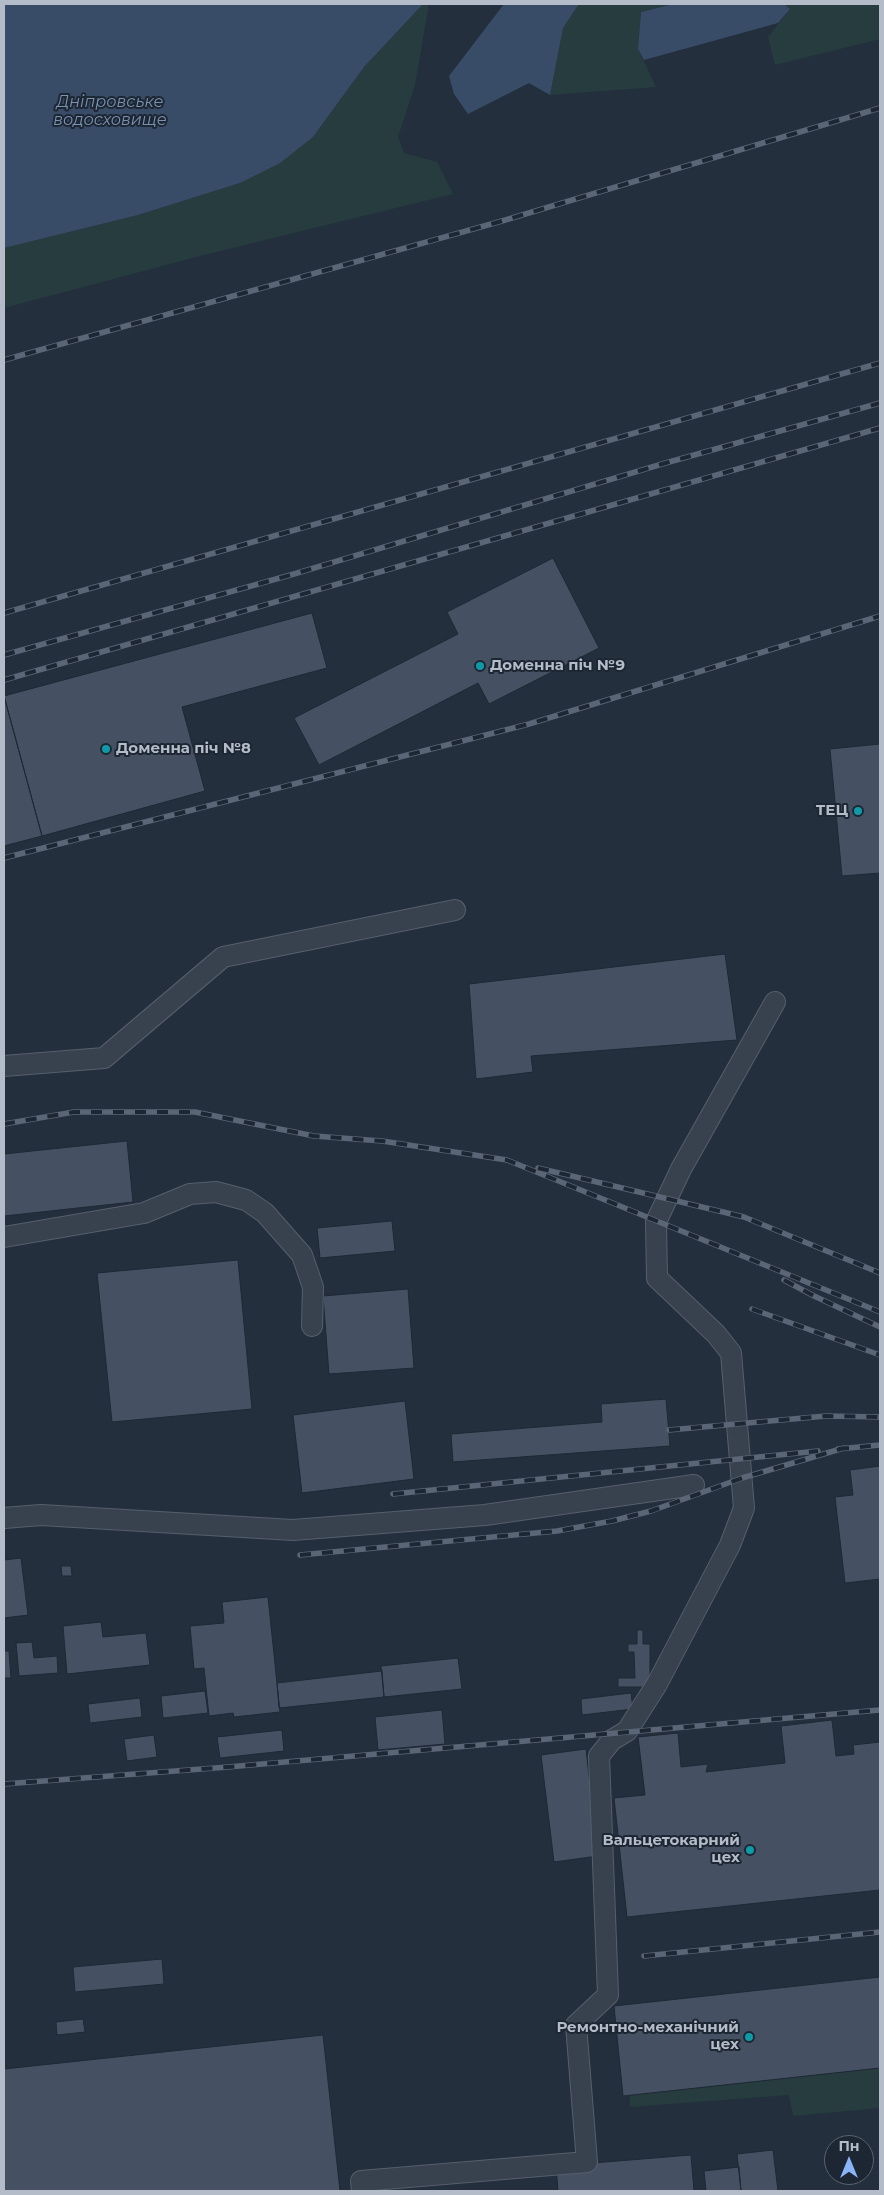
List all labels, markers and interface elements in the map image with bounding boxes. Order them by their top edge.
water label: Дніпровське водосховище [53,92,167,130]
place label: Доменна піч №9 [490,657,625,675]
marker: Доменна піч №9 [474,660,486,672]
place label: Доменна піч №8 [116,740,251,758]
marker: Доменна піч №8 [100,743,112,755]
place label: ТЕЦ [816,802,848,820]
marker: ТЕЦ [852,805,864,817]
place label: Вальцетокарний цех [603,1832,740,1867]
marker: Вальцетокарний цех [744,1844,756,1856]
place label: Ремонтно-механічний цех [556,2019,739,2054]
marker: Ремонтно-механічний цех [743,2031,755,2043]
north arrow [824,2135,874,2185]
text: Пн [838,2137,860,2155]

